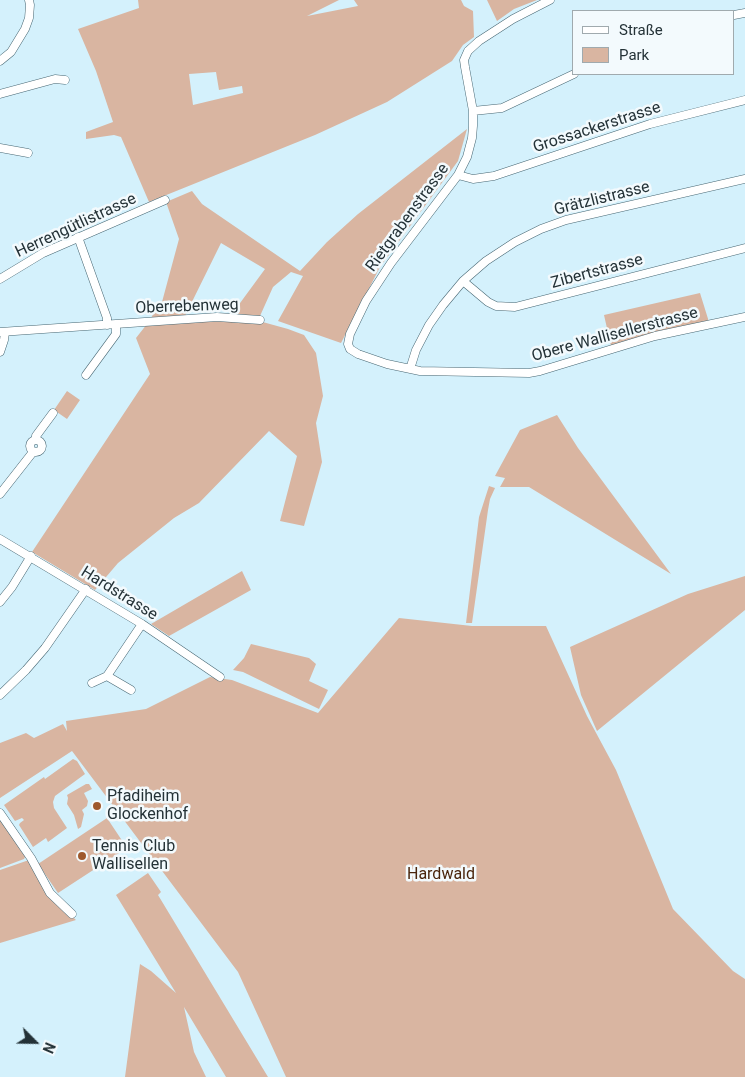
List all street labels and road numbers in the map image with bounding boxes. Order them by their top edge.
street label: Grossackerstrasse [531,98,663,158]
street label: Rietgrabenstrasse [362,160,454,276]
street label: Grätzlistrasse [552,178,652,220]
street label: Herrengütlistrasse [13,190,139,262]
street label: Zibertstrasse [549,251,645,293]
street label: Oberrebenweg [135,296,239,318]
street label: Obere Wallisellerstrasse [530,304,700,366]
street label: Hardstrasse [77,563,161,625]

